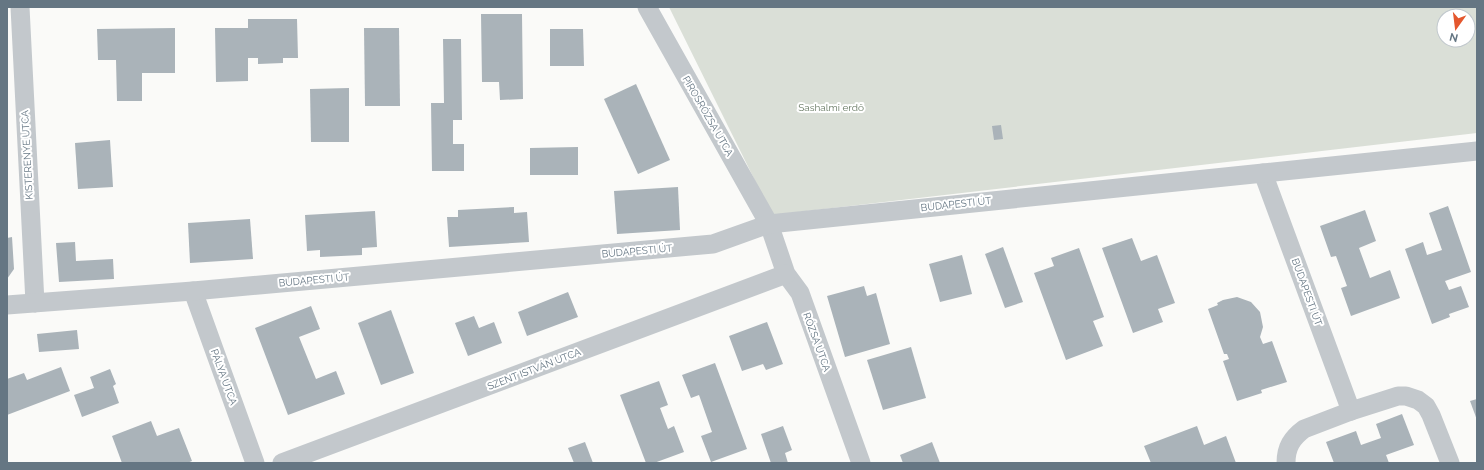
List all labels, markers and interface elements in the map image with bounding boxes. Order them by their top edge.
north arrow [1436,8,1476,48]
text: N [1448,30,1459,45]
street label: PIROSRÓZSA UTCA [681,74,736,158]
park label: Sashalmi erdő [798,102,864,113]
street label: KISTERENYE UTCA [19,110,35,200]
street label: BUDAPESTI ÚT [920,195,992,213]
street label: BUDAPESTI ÚT [601,242,673,260]
street label: BUDAPESTI ÚT [1290,257,1324,327]
street label: BUDAPESTI ÚT [278,271,350,289]
street label: RÓZSA UTCA [801,311,833,373]
street label: SZENT ISTVÁN UTCA [486,346,583,392]
street label: PÁLYA UTCA [209,347,239,407]

